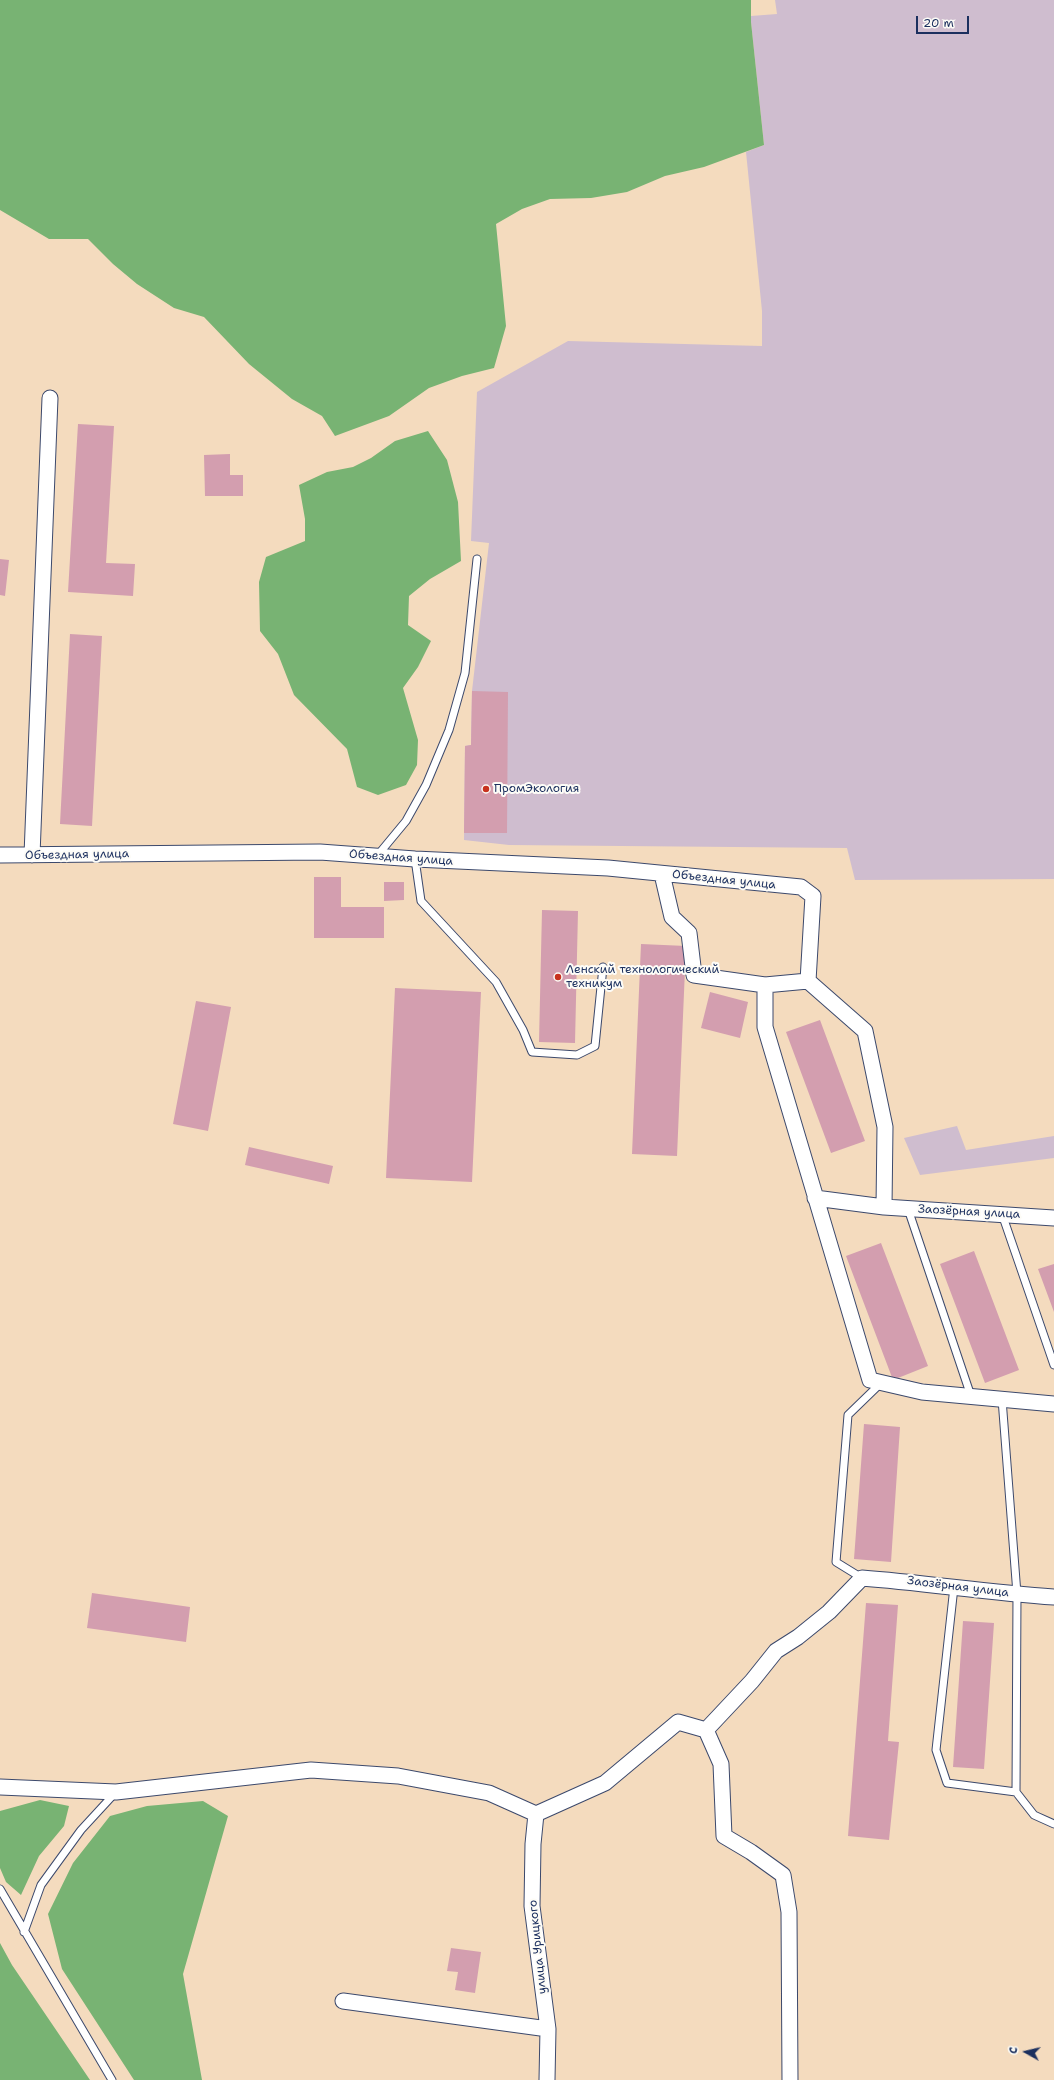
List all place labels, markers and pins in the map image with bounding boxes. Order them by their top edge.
place label: ПромЭкология [494,782,579,796]
marker: ПромЭкология [481,784,491,794]
place label: Ленский технологический техникум [566,963,719,991]
marker: Ленский технологический техникум [553,972,563,982]

